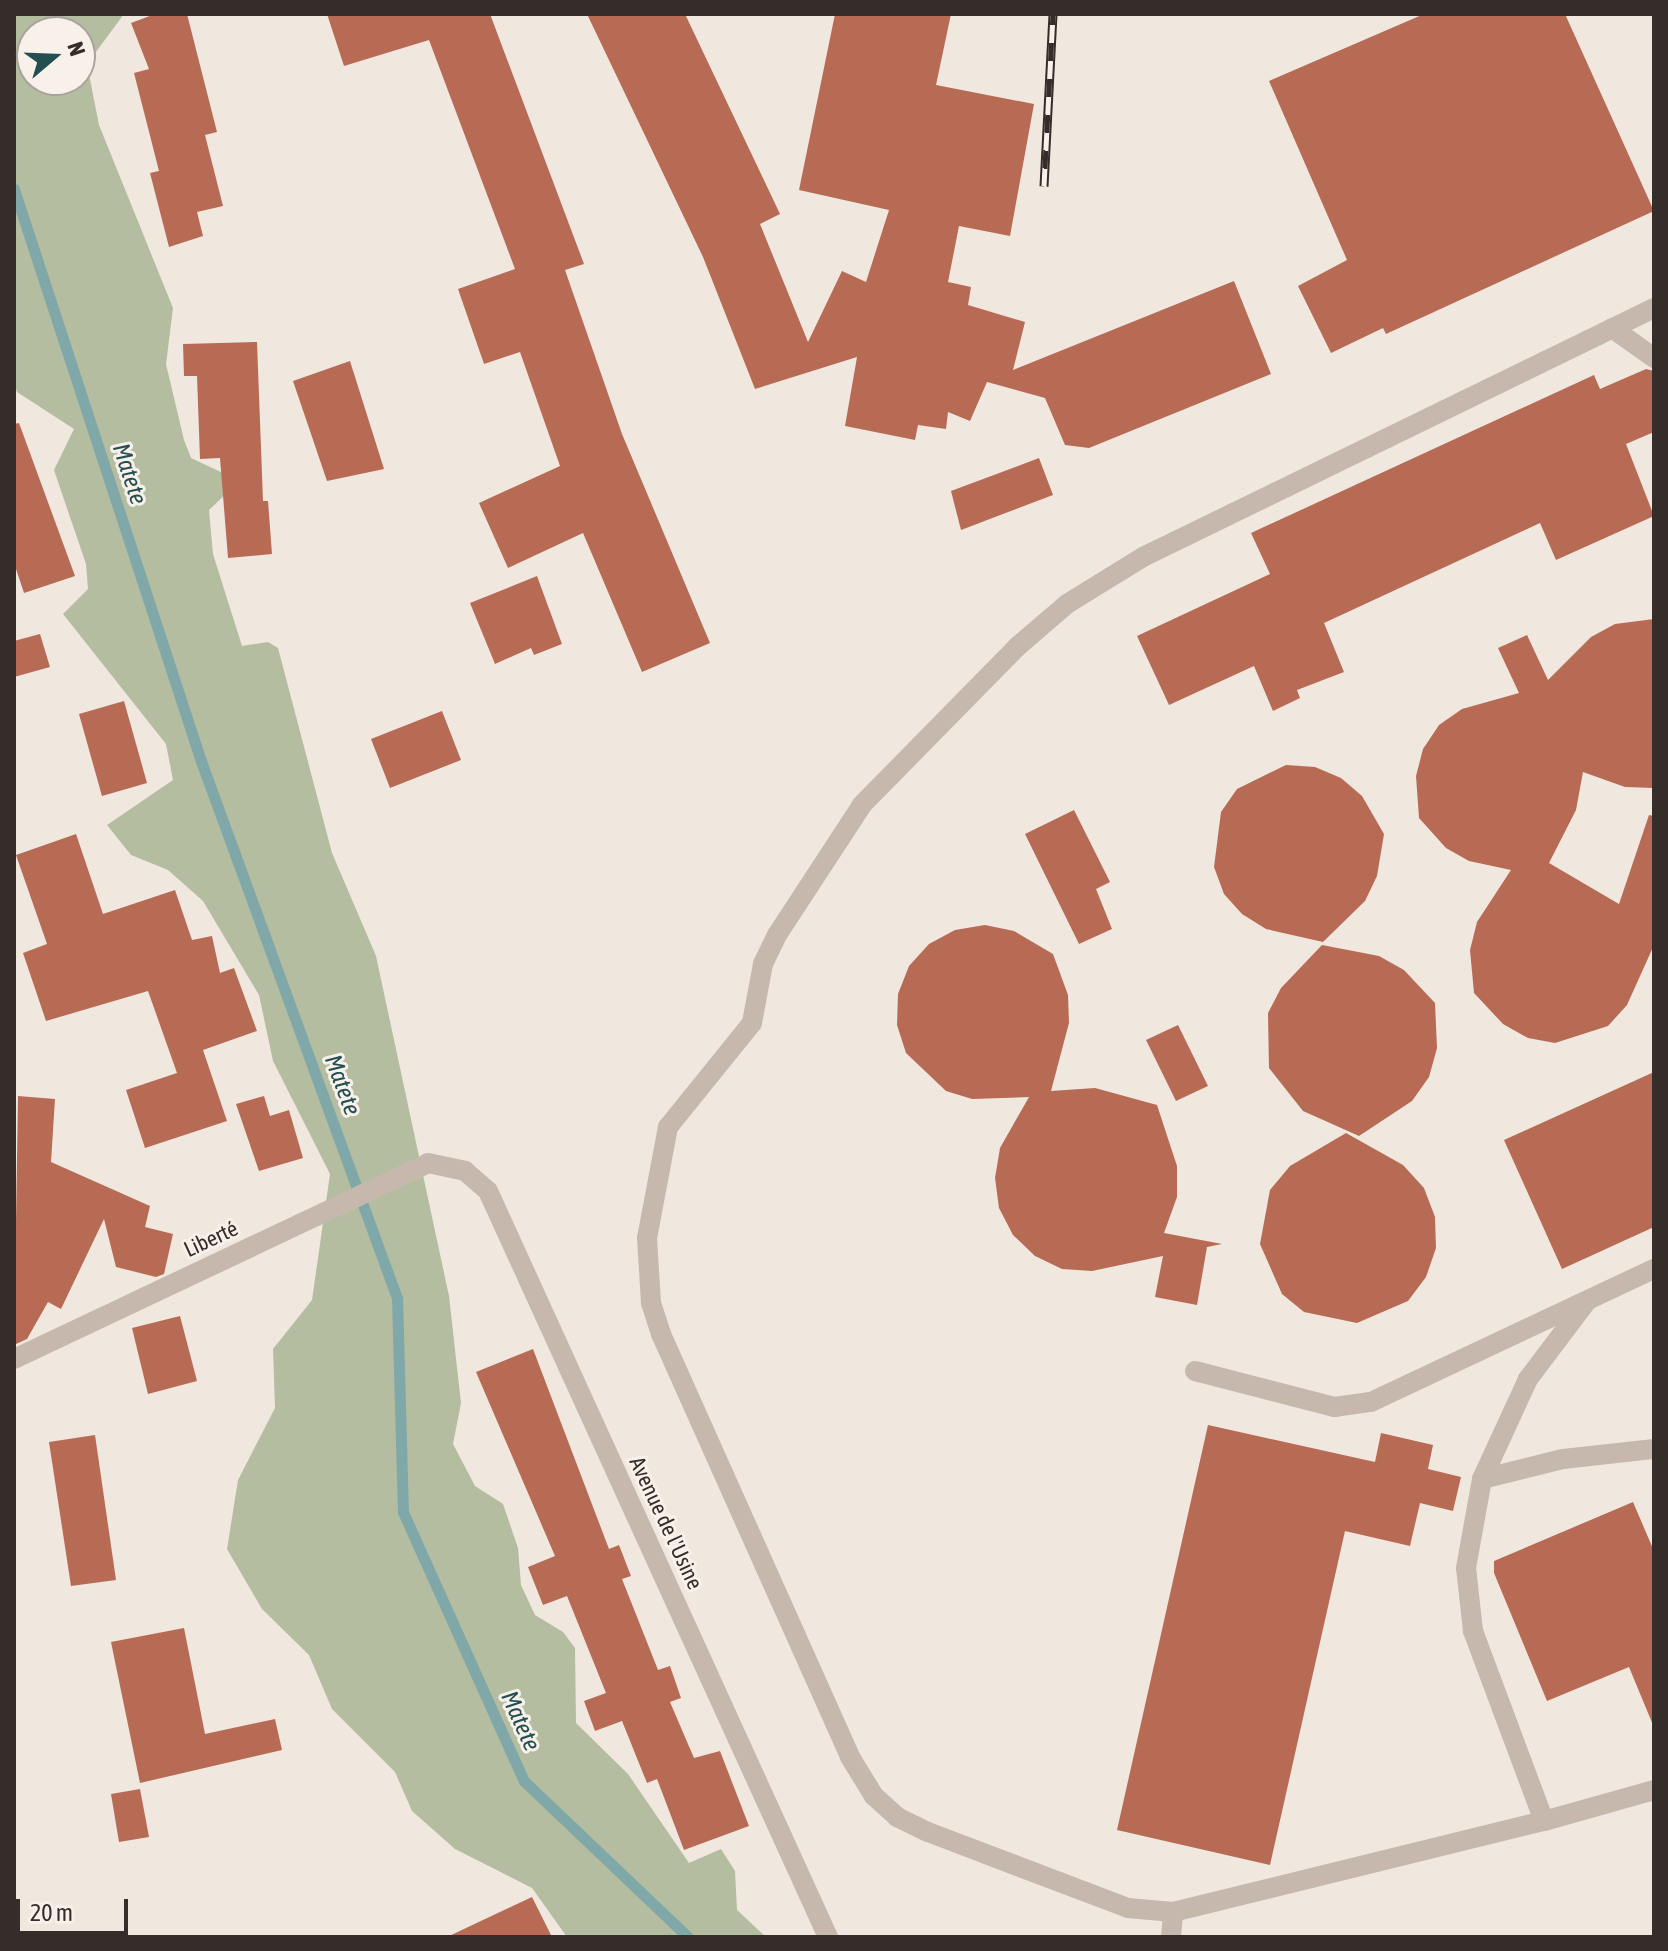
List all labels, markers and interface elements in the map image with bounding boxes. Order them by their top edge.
north arrow [16,16,96,96]
text: N [62,38,91,59]
water label: Matete [107,440,153,508]
water label: Matete [319,1051,367,1119]
street label: Liberté [180,1215,242,1263]
street label: Avenue de l'Usine [624,1453,708,1593]
water label: Matete [495,1687,547,1755]
scale bar [20,1883,132,1933]
text: 20 m [30,1899,73,1926]

